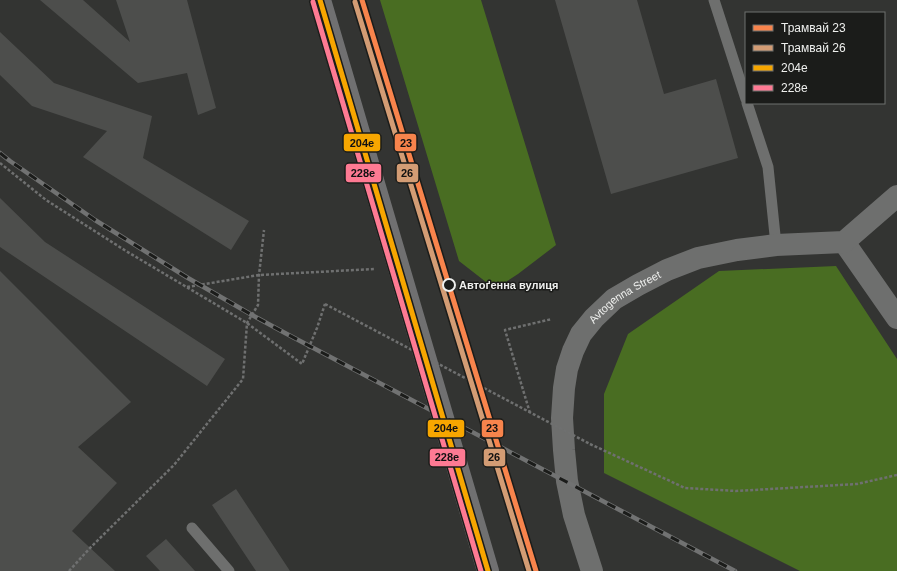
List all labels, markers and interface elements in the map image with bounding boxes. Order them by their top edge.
legend [745,12,885,104]
text: Трамвай 23 [781,21,846,35]
text: Трамвай 26 [781,41,846,55]
text: 204е [781,61,808,75]
text: 228е [781,81,808,95]
line badge: 204е [343,133,381,152]
line badge: 23 [394,133,417,152]
text: 204е [350,137,374,149]
text: 23 [400,137,412,149]
line badge: 228е [345,163,382,183]
line badge: 26 [396,163,419,183]
text: 228е [351,167,375,179]
text: 26 [401,167,413,179]
street label: Avtogenna Street [586,268,663,326]
marker: Автоґенна вулиця [442,278,456,292]
place label: Автоґенна вулиця [459,279,558,291]
line badge: 204е [427,419,465,438]
line badge: 23 [481,419,504,438]
text: 204е [434,422,458,434]
text: 23 [486,422,498,434]
line badge: 228е [429,448,466,467]
line badge: 26 [483,448,506,467]
text: 228е [435,451,459,463]
text: 26 [488,451,500,463]

